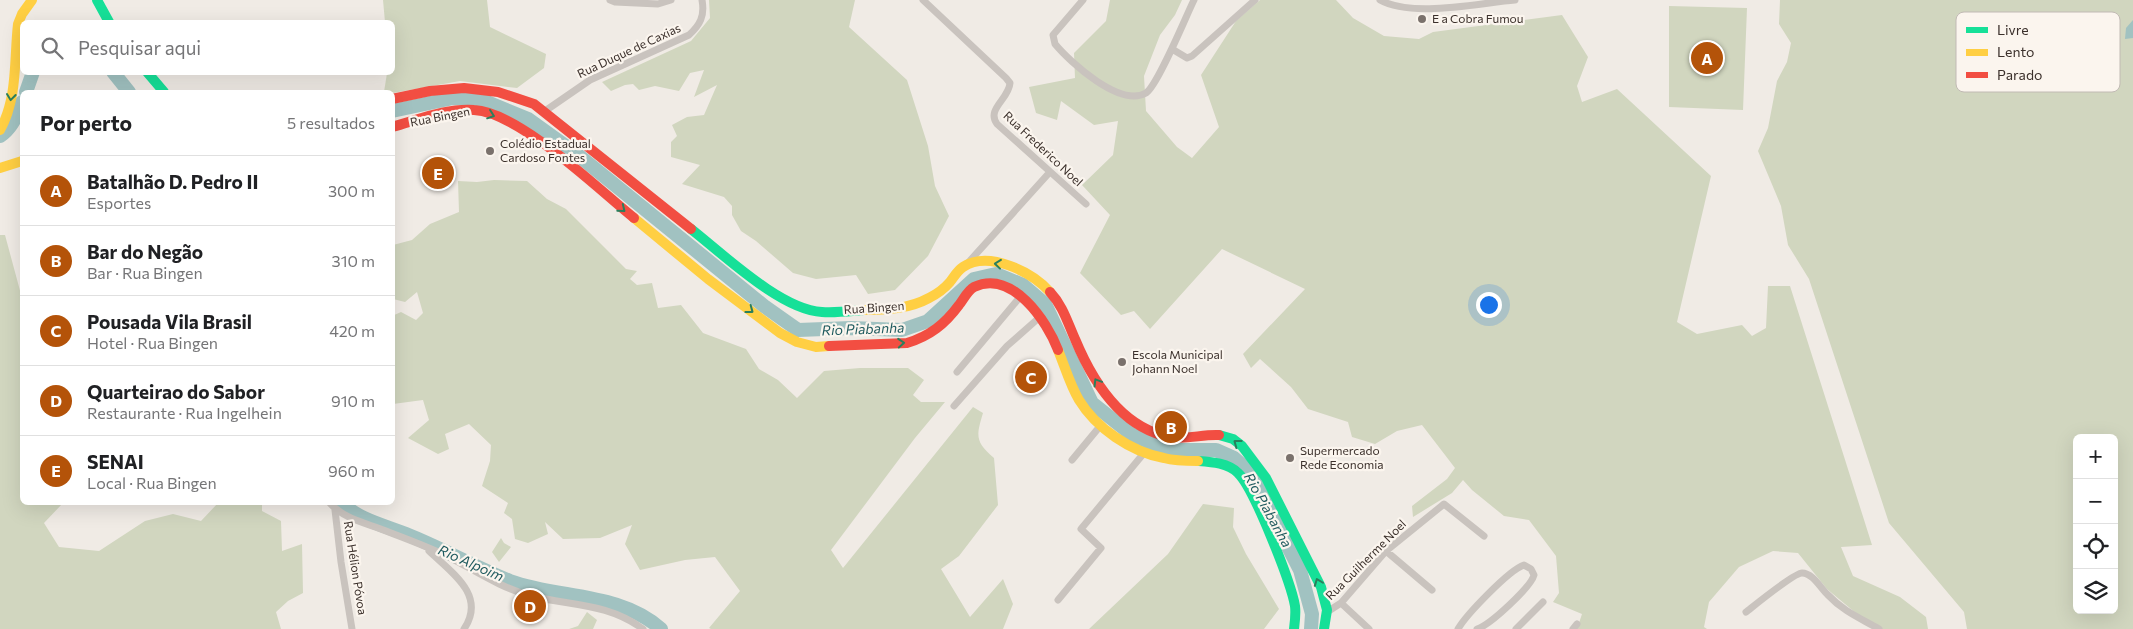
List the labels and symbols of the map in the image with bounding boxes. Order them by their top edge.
place label: E a Cobra Fumou [1432,11,1523,25]
legend [1956,12,2120,92]
marker: E a Cobra Fumou [1416,13,1428,25]
street label: Rua Duque de Caxias [575,20,682,80]
text: Livre [1997,21,2029,38]
pin: A [1691,39,1723,77]
text: Lento [1997,43,2034,60]
text: Parado [1997,66,2042,83]
one-way arrow [6,93,17,101]
street label: Rua Bingen [409,103,471,129]
street label: Rua Frederico Noel [1001,108,1086,189]
one-way arrow [486,109,495,119]
place label: Colédio Estadual Cardoso Fontes [500,136,591,164]
marker: Colédio Estadual Cardoso Fontes [484,145,496,157]
pin: E [422,154,454,192]
one-way arrow [616,203,625,211]
one-way arrow [994,259,1002,270]
your location [1476,292,1502,318]
street label: Rua Bingen [843,298,905,316]
one-way arrow [744,304,754,313]
water label: Rio Piabanha [821,319,905,338]
one-way arrow [898,338,906,349]
place label: Escola Municipal Johann Noel [1132,347,1223,376]
marker: Escola Municipal Johann Noel [1116,356,1128,368]
pin: C [1015,358,1047,396]
one-way arrow [1094,379,1104,388]
pin: B [1155,408,1187,446]
one-way arrow [1233,440,1243,449]
place label: Supermercado Rede Economia [1300,443,1384,471]
marker: Supermercado Rede Economia [1284,452,1296,464]
water label: Rio Piabanha [1241,469,1296,550]
street label: Rua Guilherme Noel [1322,516,1408,602]
street label: Rua Hélion Póvoa [342,520,370,616]
water label: Rio Alpoim [436,541,507,584]
one-way arrow [1314,578,1324,587]
pin: D [514,587,546,625]

